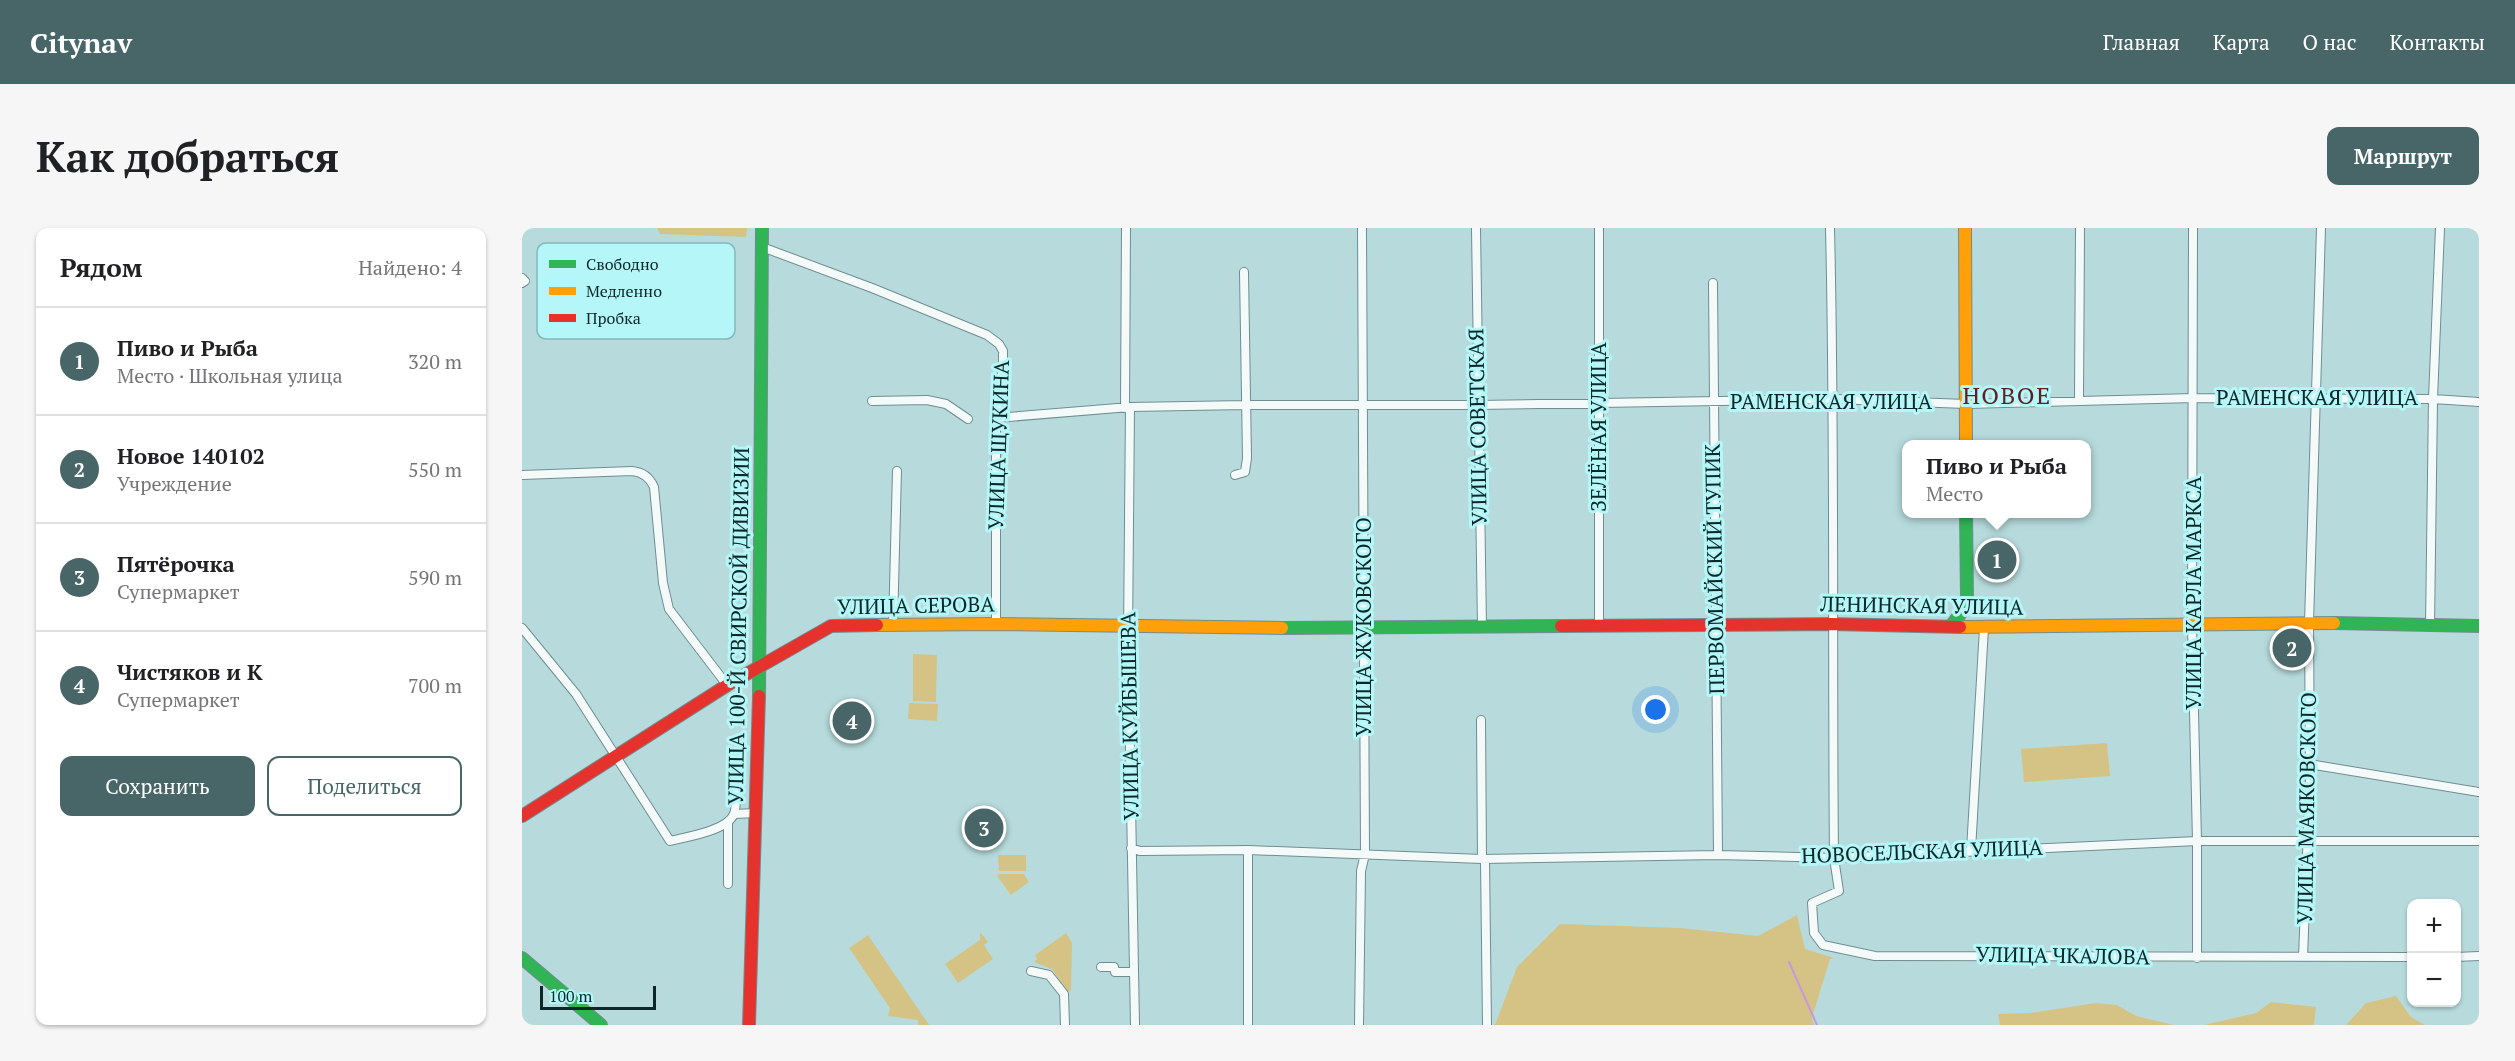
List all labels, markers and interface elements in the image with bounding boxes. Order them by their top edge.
text: Citynav [30,24,132,61]
text: Главная [2103,28,2180,56]
text: Карта [2213,28,2270,56]
text: О нас [2303,28,2356,56]
text: Контакты [2389,28,2485,56]
button: Маршрут [2327,127,2479,185]
text: Как добраться [36,128,339,184]
legend [537,243,735,339]
text: Рядом [60,250,143,284]
text: Свободно [586,253,659,275]
text: Найдено: 4 [358,254,462,281]
text: Медленно [586,280,662,302]
text: Пробка [586,307,641,329]
street label: УЛИЦА СОВЕТСКАЯ [1461,328,1493,526]
text: Пиво и Рыба [117,333,258,362]
street label: ЗЕЛЁНАЯ УЛИЦА [1584,342,1612,512]
text: 1 [74,348,85,375]
text: 320 m [408,348,462,375]
street label: УЛИЦА ЩУКИНА [981,359,1015,530]
text: Место · Школьная улица [117,362,343,389]
district label: НОВОЕ [1962,379,2052,411]
street label: РАМЕНСКАЯ УЛИЦА [2216,383,2419,411]
street label: РАМЕНСКАЯ УЛИЦА [1730,387,1933,415]
popup [1902,440,2091,518]
text: Новое 140102 [117,441,265,470]
street label: ПЕРВОМАЙСКИЙ ТУПИК [1698,443,1730,695]
street label: УЛИЦА 100-Й СВИРСКОЙ ДИВИЗИИ [721,447,755,805]
text: Пиво и Рыба [1926,451,2067,480]
text: 2 [74,456,85,483]
text: 550 m [408,456,462,483]
text: Учреждение [117,470,232,497]
street label: УЛИЦА КАРЛА МАРКСА [2179,476,2207,710]
text: Место [1926,480,1983,507]
street label: УЛИЦА ЖУКОВСКОГО [1349,517,1377,737]
pin: 1 [1978,538,2016,582]
text: Пятёрочка [117,549,235,578]
text: 3 [74,564,85,591]
text: 590 m [408,564,462,591]
text: Супермаркет [117,578,240,605]
street label: ЛЕНИНСКАЯ УЛИЦА [1819,589,2024,621]
street label: УЛИЦА СЕРОВА [837,590,996,620]
street label: УЛИЦА КУЙБЫШЕВА [1113,611,1145,821]
pin: 2 [2272,626,2312,670]
text: Чистяков и К [117,657,263,686]
text: 4 [74,672,85,699]
text: 700 m [408,672,462,699]
text: Супермаркет [117,686,240,713]
street label: УЛИЦА МАЯКОВСКОГО [2290,692,2322,924]
your location [1641,695,1670,724]
pin: 4 [832,698,872,744]
button: Сохранить [60,756,255,816]
button: Поделиться [267,756,462,816]
pin: 3 [964,806,1004,850]
street label: НОВОСЕЛЬСКАЯ УЛИЦА [1801,833,2044,869]
map controls [2407,899,2461,1007]
button: + [2407,899,2461,953]
street label: УЛИЦА ЧКАЛОВА [1976,939,2151,971]
button: − [2407,953,2461,1007]
scale bar [540,983,656,1010]
text: 100 m [549,985,592,1007]

